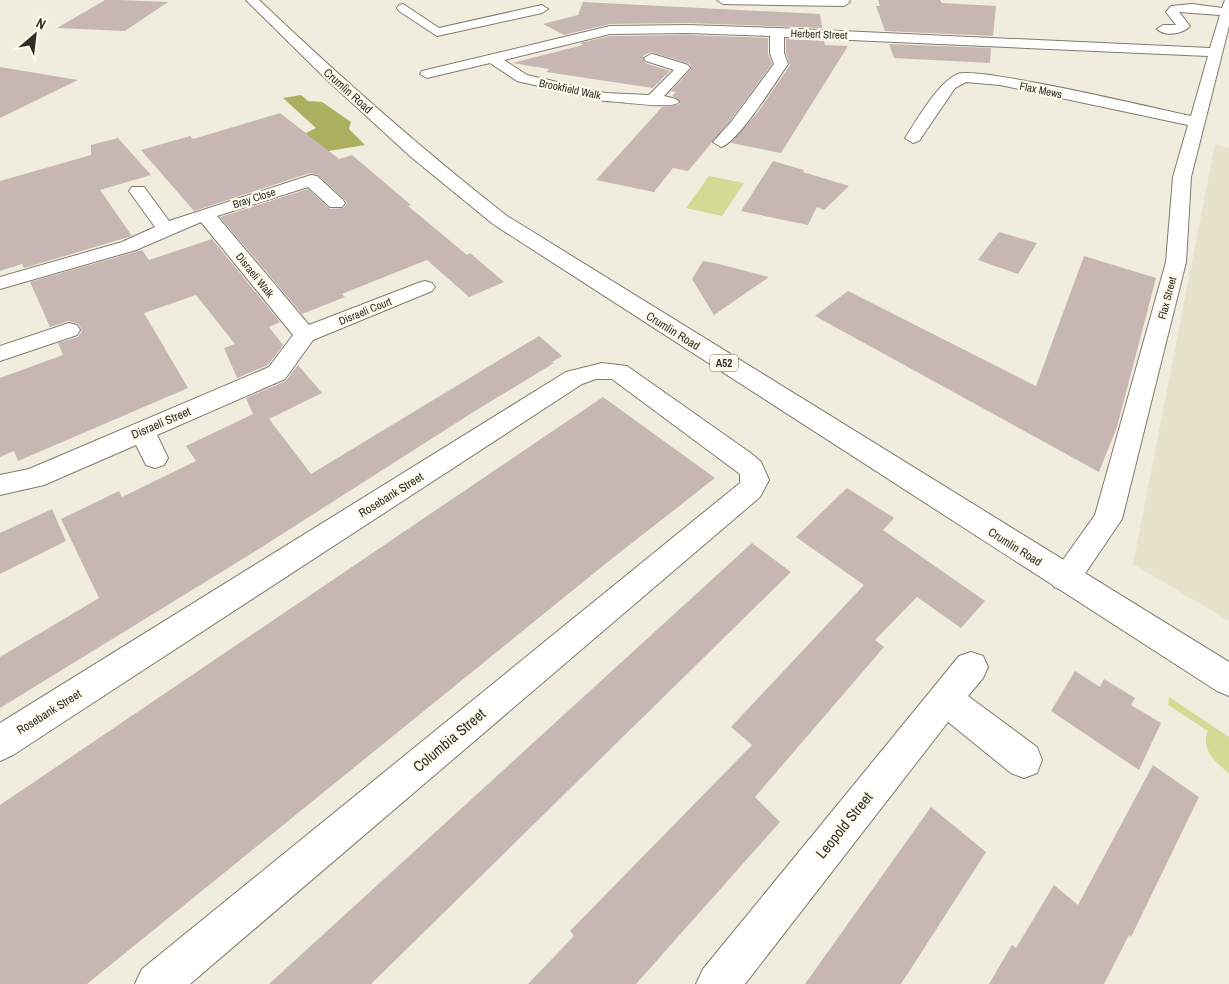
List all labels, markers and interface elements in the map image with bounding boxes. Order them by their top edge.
north arrow [10,10,60,60]
text: N [33,14,49,33]
street label: Herbert Street [790,26,848,42]
street label: Crumlin Road [320,65,376,117]
street label: Brookfield Walk [538,76,603,102]
street label: Flax Mews [1018,79,1064,101]
street label: Bray Close [231,185,277,211]
street label: Disraeli Walk [233,250,278,300]
street label: Flax Street [1155,275,1180,321]
street label: Disraeli Court [337,294,394,328]
street label: Crumlin Road [643,308,703,354]
road number: A52 [710,354,738,372]
street label: Disraeli Street [129,403,193,443]
street label: Rosebank Street [356,469,427,521]
street label: Crumlin Road [985,524,1045,570]
street label: Rosebank Street [14,686,85,738]
street label: Columbia Street [408,703,490,777]
street label: Leopold Street [811,787,878,863]

